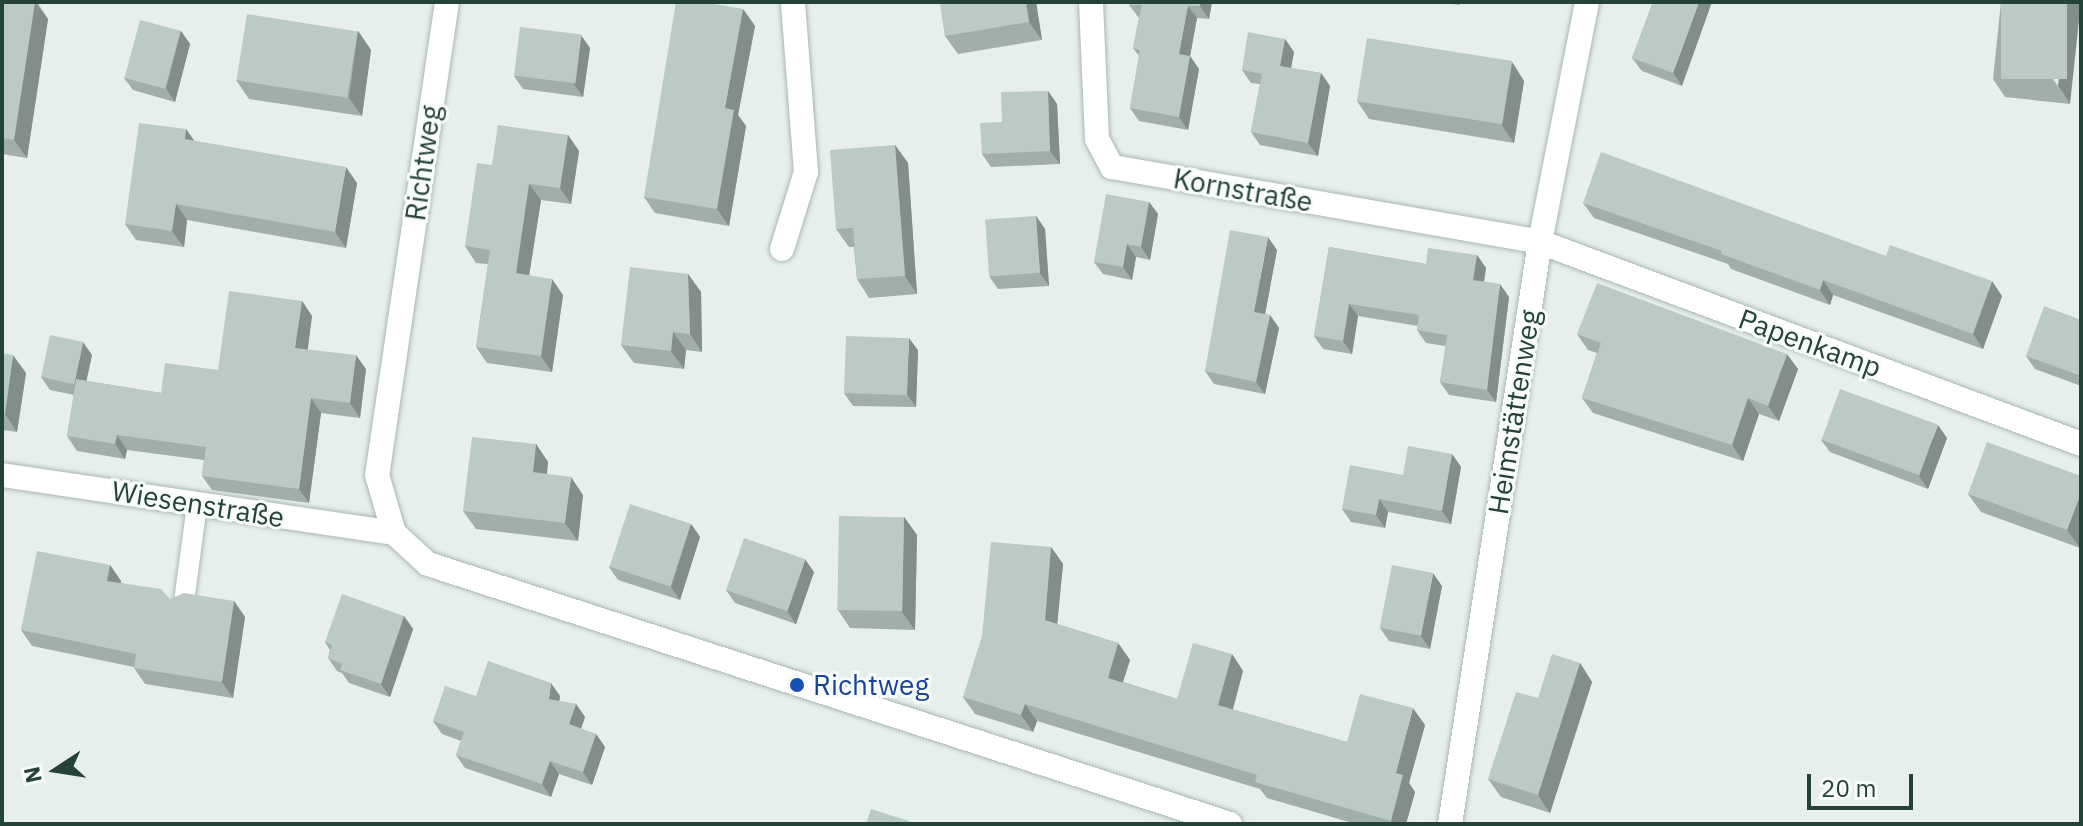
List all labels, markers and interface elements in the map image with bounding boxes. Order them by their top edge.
street label: Richtweg [398,103,448,223]
street label: Kornstraße [1171,161,1315,219]
street label: Papenkamp [1734,302,1886,384]
street label: Heimstättenweg [1481,307,1547,517]
street label: Wiesenstraße [109,474,287,534]
place label: Richtweg [813,668,929,702]
marker: Richtweg [788,676,806,694]
north arrow [16,730,96,810]
scale bar [1811,758,1917,808]
text: N [16,764,48,786]
text: 20 m [1821,772,1876,804]

